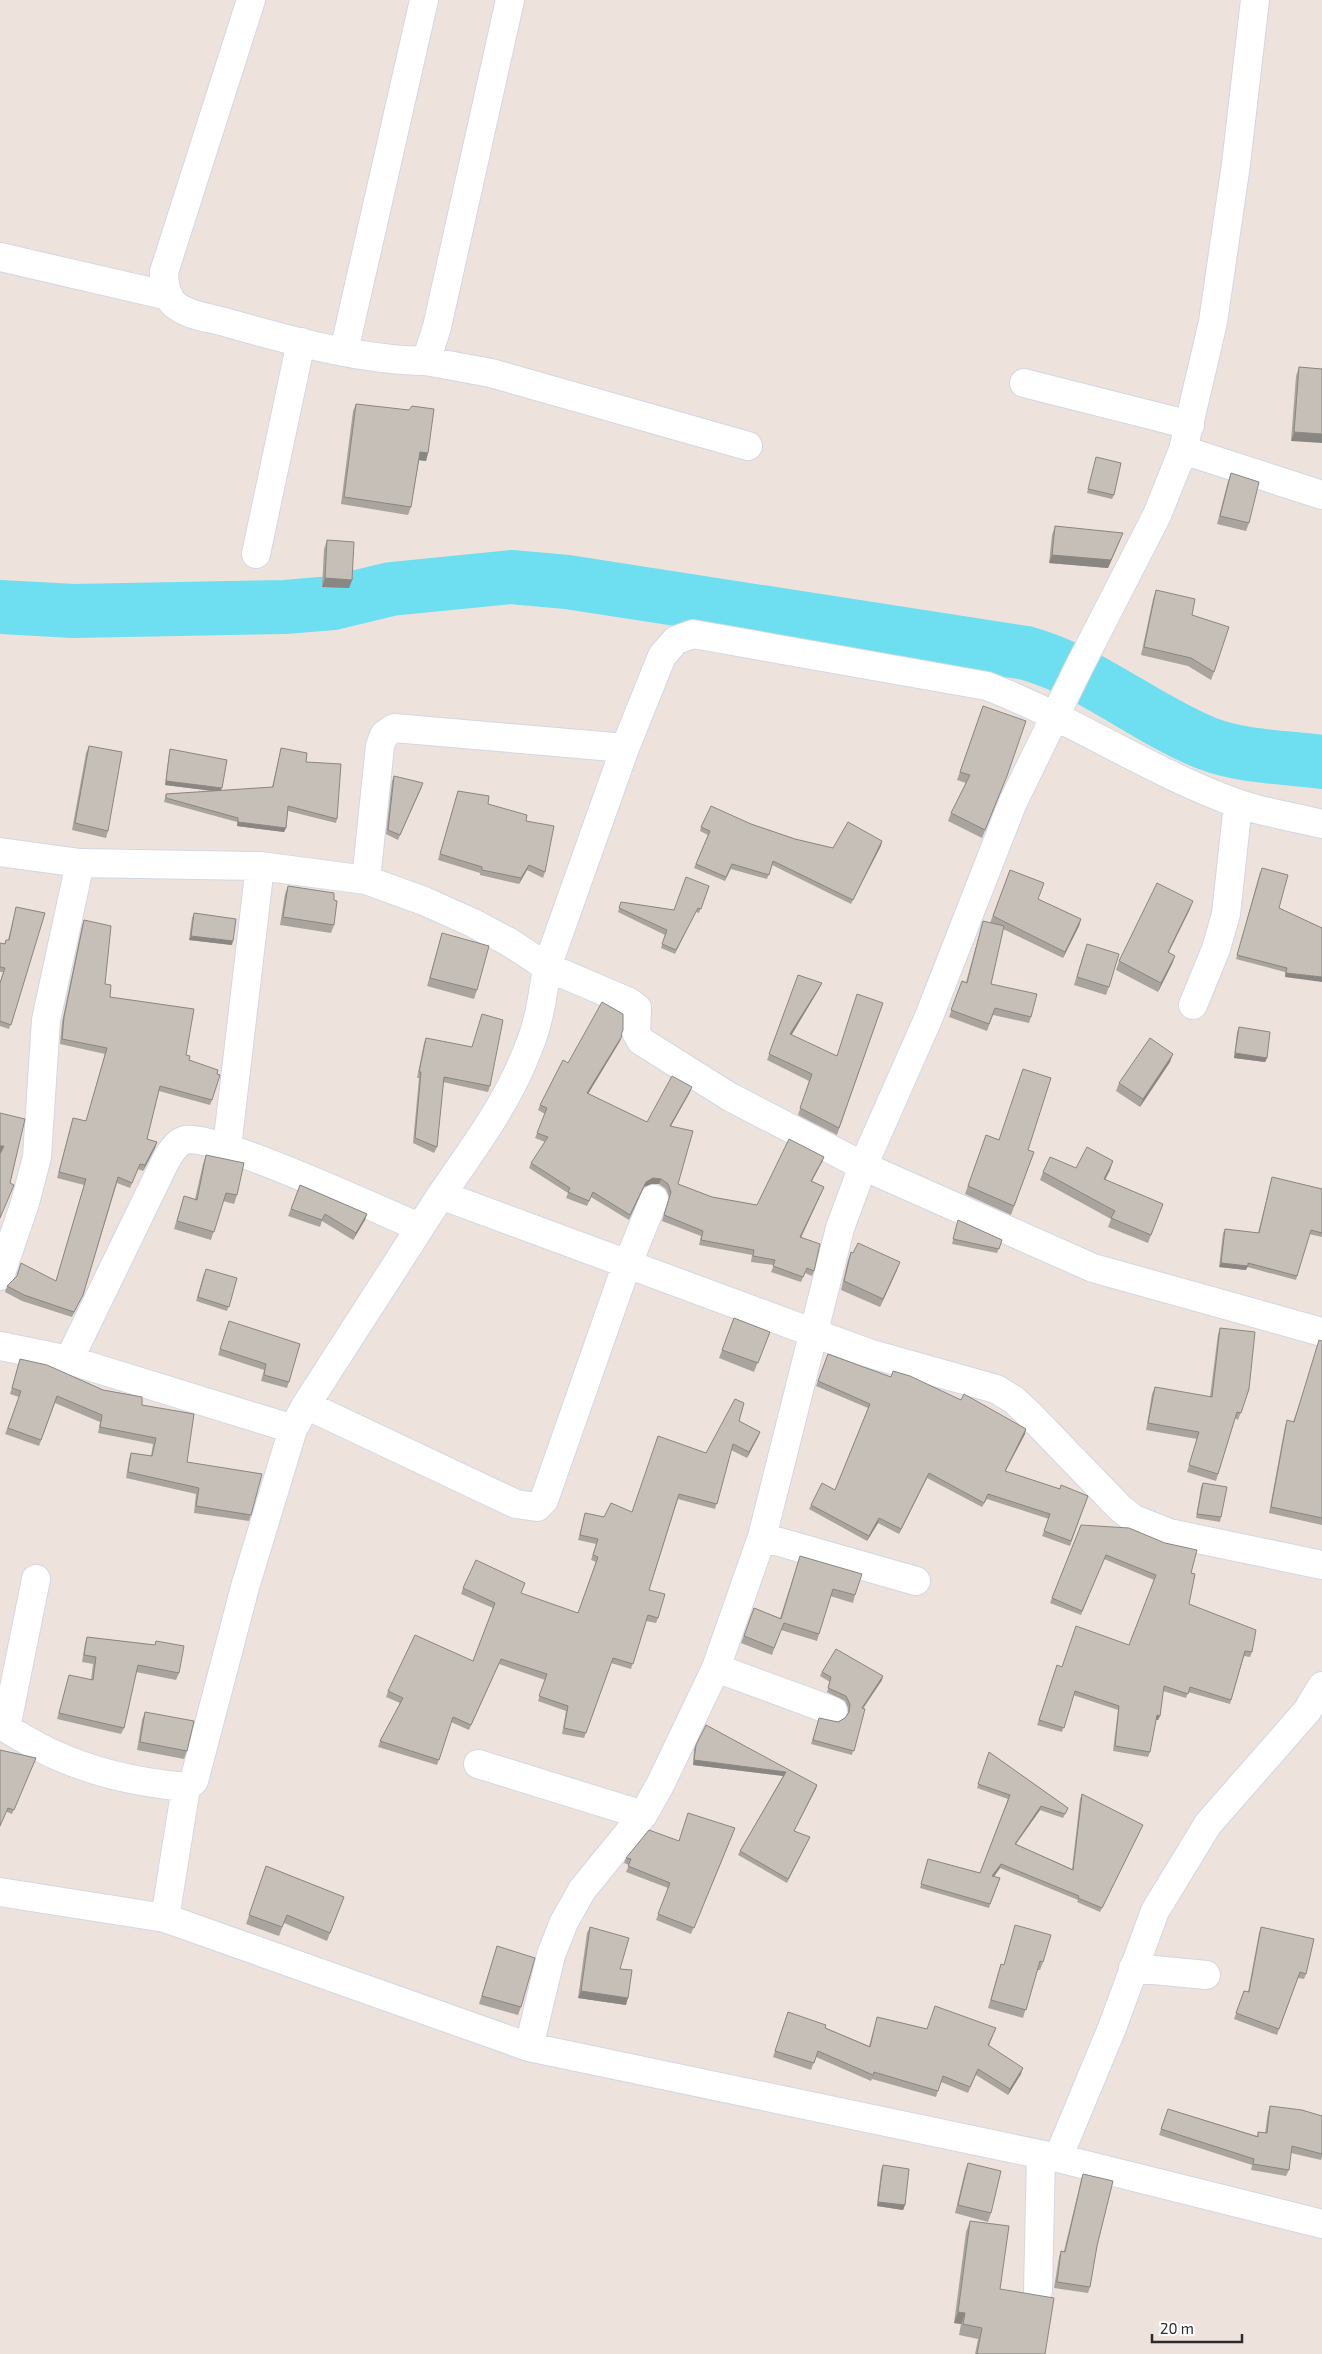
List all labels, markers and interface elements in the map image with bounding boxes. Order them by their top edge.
scale bar [1152,2312,1242,2344]
text: 20 m [1160,2319,1194,2337]

